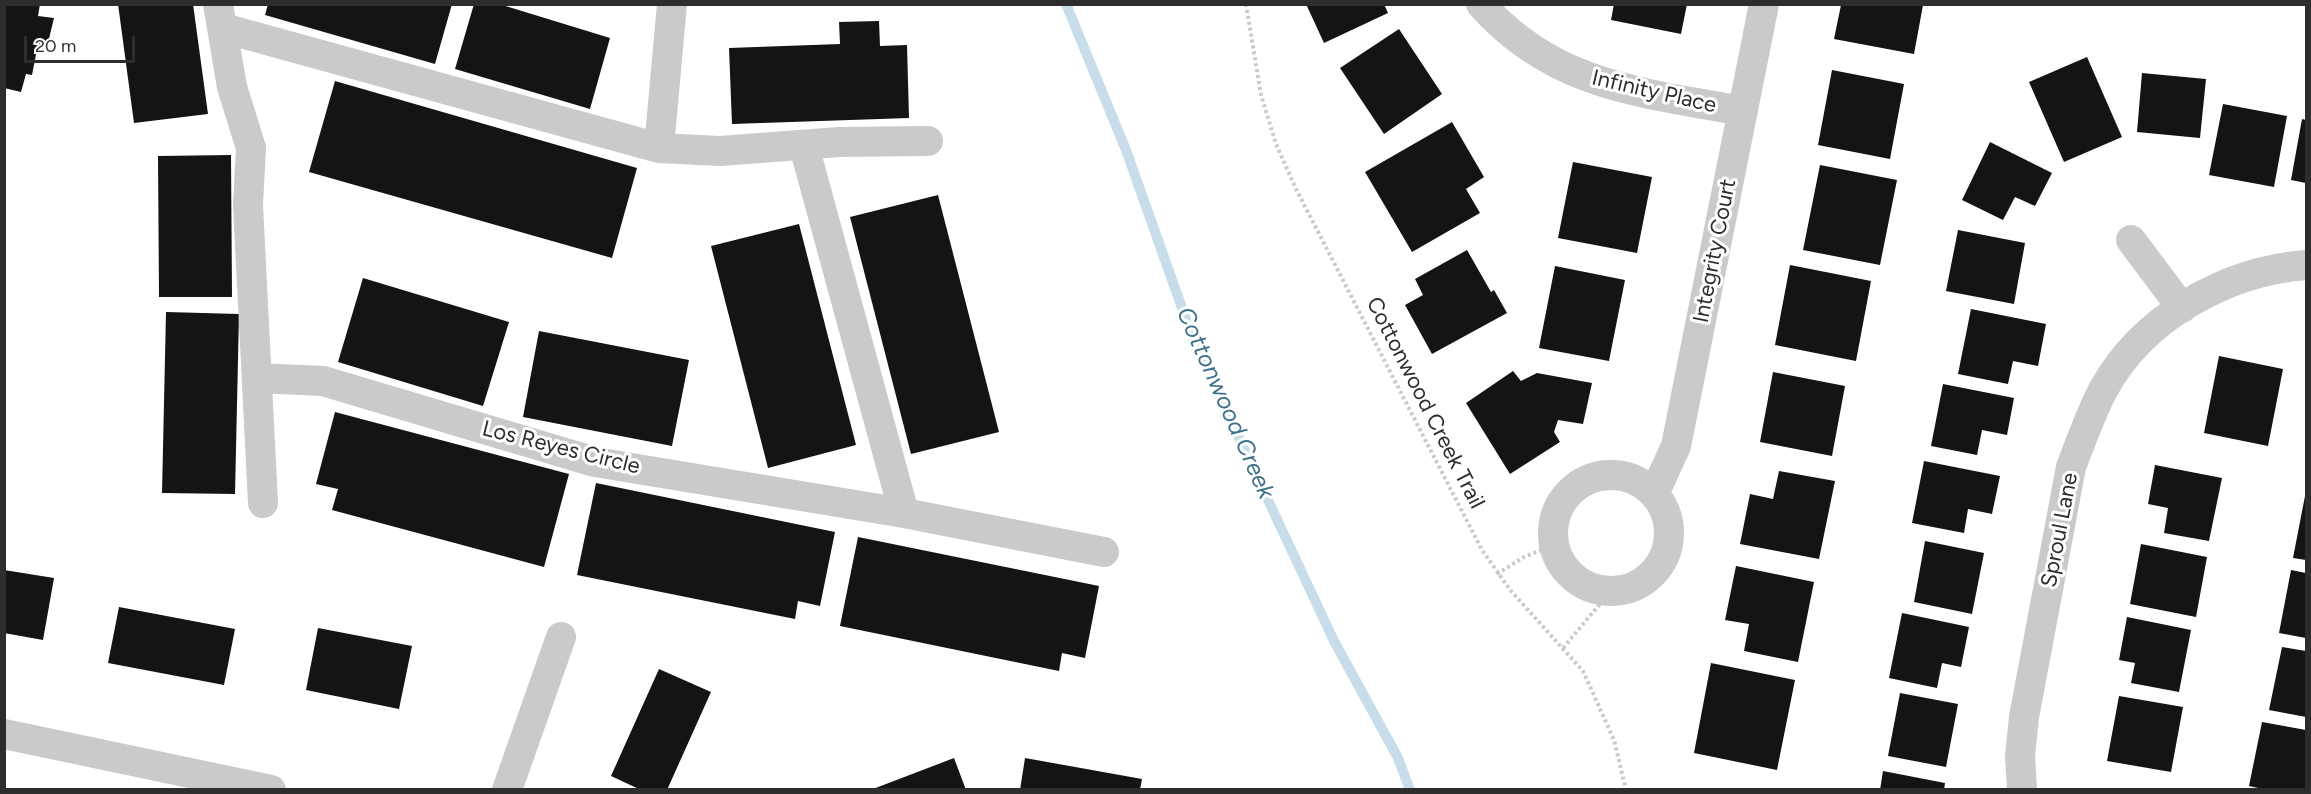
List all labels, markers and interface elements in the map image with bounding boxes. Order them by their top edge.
scale bar [27,24,138,62]
text: 20 m [35,35,76,57]
street label: Infinity Place [1589,65,1719,119]
street label: Integrity Court [1688,177,1742,325]
street label: Cottonwood Creek Trail [1360,293,1490,513]
water label: Cottonwood Creek [1170,303,1280,503]
street label: Los Reyes Circle [479,416,643,480]
street label: Sproul Lane [2036,470,2084,590]

